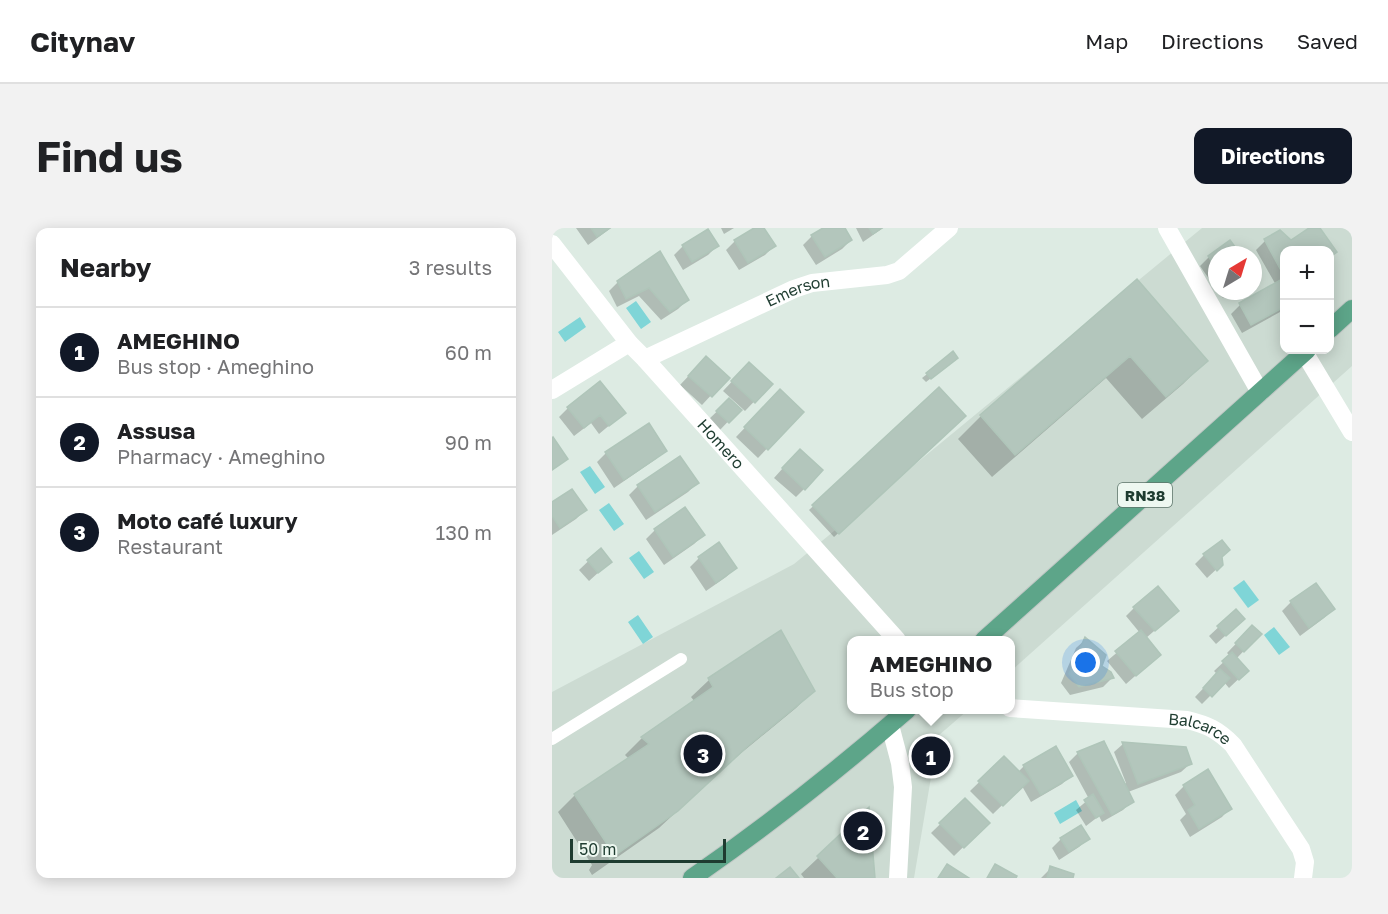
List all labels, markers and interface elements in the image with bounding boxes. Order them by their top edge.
text: Citynav [30,25,135,58]
text: Map [1085,28,1128,54]
text: Directions [1161,28,1264,54]
text: Saved [1297,28,1358,54]
button: Directions [1194,128,1352,184]
text: Find us [36,131,183,181]
north arrow [1208,246,1262,300]
map controls [1280,246,1334,354]
button: + [1280,246,1334,300]
text: Nearby [60,252,151,283]
text: 3 results [409,255,492,279]
street label: Emerson [762,271,831,311]
button: − [1280,300,1334,354]
text: AMEGHINO [117,327,240,354]
text: 1 [74,340,85,364]
text: 60 m [445,340,492,364]
text: Bus stop · Ameghino [117,354,314,378]
street label: Homero [693,414,749,473]
text: Assusa [117,417,195,444]
text: 2 [73,430,86,454]
text: 90 m [445,430,492,454]
text: Pharmacy · Ameghino [117,444,325,468]
road number: RN38 [1118,483,1172,507]
text: Moto café luxury [117,507,298,534]
text: 3 [73,520,86,544]
text: 130 m [436,520,492,544]
text: Restaurant [117,534,223,558]
popup [847,636,1015,714]
your location [1071,648,1100,677]
text: AMEGHINO [870,650,992,677]
text: Bus stop [870,677,954,701]
street label: Balcarce [1168,709,1236,749]
pin: 3 [684,732,722,776]
pin: 1 [912,734,950,778]
pin: 2 [844,808,882,854]
scale bar [570,836,726,864]
text: 50 m [579,839,616,859]

